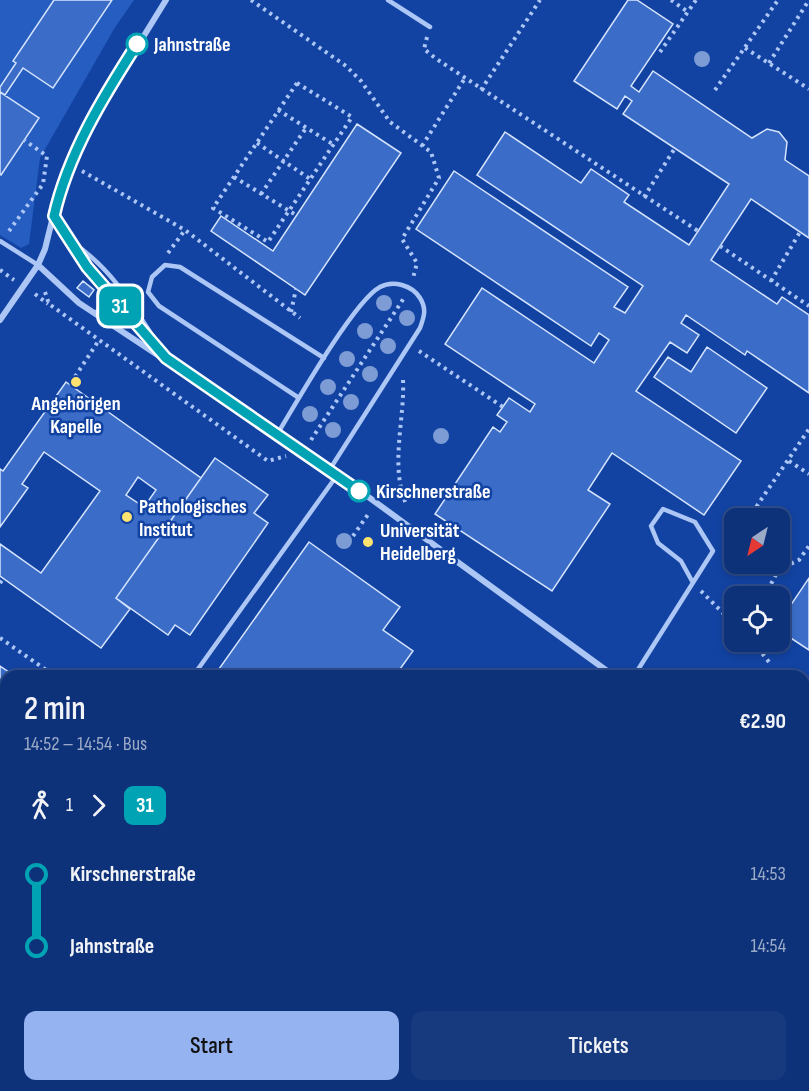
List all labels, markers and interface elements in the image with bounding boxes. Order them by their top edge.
marker: Jahnstraße [126,33,148,55]
place label: Jahnstraße [153,33,231,57]
line badge: 31 [93,286,147,326]
text: 31 [111,294,129,319]
marker: Angehörigen Kapelle [69,375,83,389]
place label: Angehörigen Kapelle [30,392,121,439]
marker: Kirschnerstraße [348,480,370,502]
place label: Kirschnerstraße [376,480,491,504]
place label: Pathologisches Institut [139,495,247,542]
north arrow [724,508,790,574]
map controls [724,508,790,652]
marker: Pathologisches Institut [120,510,134,524]
place label: Universität Heidelberg [380,519,460,566]
marker: Universität Heidelberg [361,535,375,549]
button: locate [724,586,790,652]
text: 2 min [24,689,86,729]
text: €2.90 [739,708,786,735]
text: 14:52 – 14:54 · Bus [24,732,147,756]
icon: walk [24,789,57,822]
icon: forward [82,789,115,822]
text: 1 [66,793,73,817]
text: 31 [136,793,154,818]
text: Kirschnerstraße [70,861,196,888]
text: 14:53 [750,862,786,886]
text: Jahnstraße [70,933,154,960]
text: 14:54 [750,934,786,958]
button: Start [24,1011,399,1080]
button: Tickets [411,1011,786,1080]

